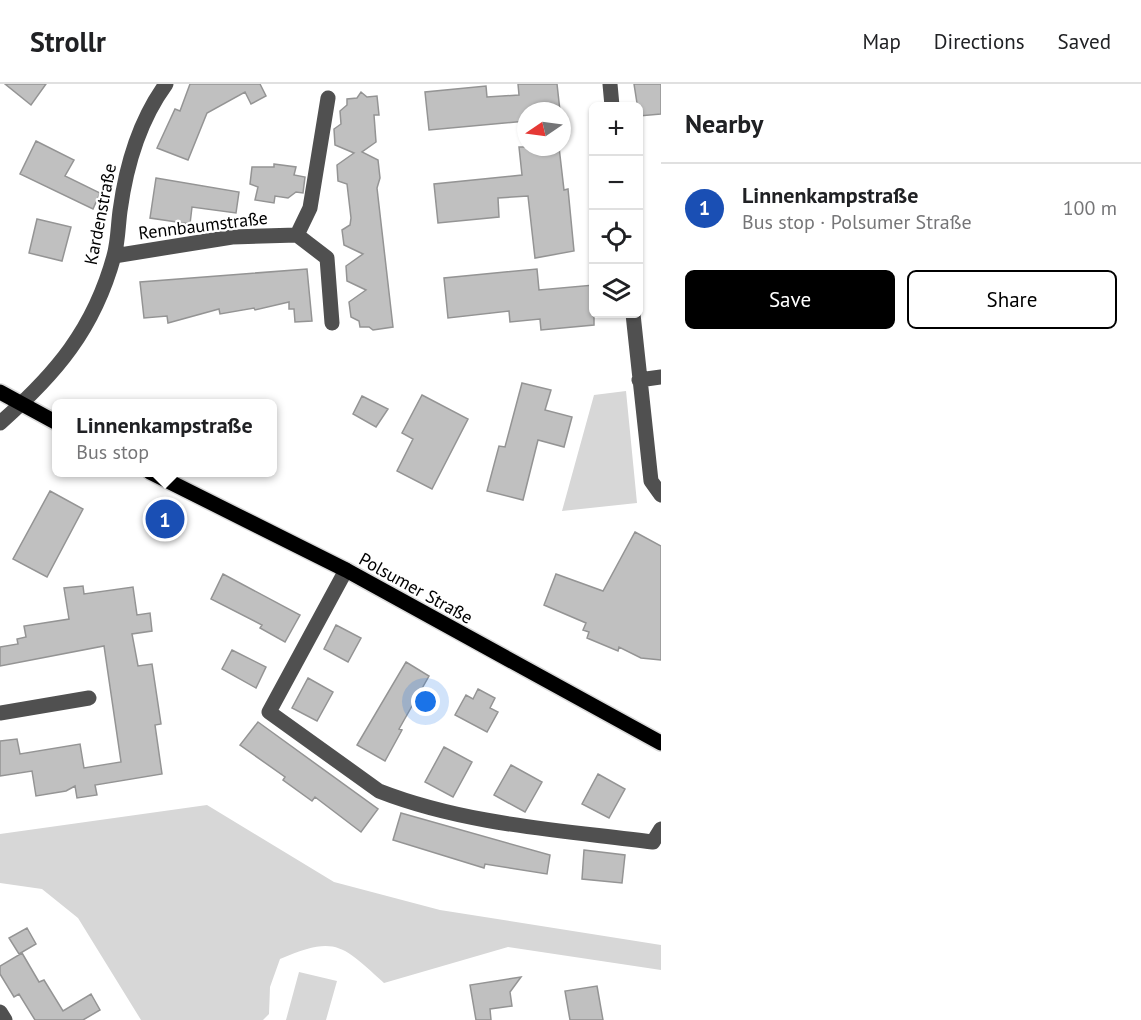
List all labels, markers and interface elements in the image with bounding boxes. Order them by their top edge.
text: Strollr [30,23,106,60]
text: Map [862,28,901,55]
text: Directions [934,28,1025,55]
text: Saved [1058,28,1111,55]
north arrow [517,102,571,156]
map controls [589,102,643,318]
button: + [589,102,643,156]
text: Nearby [685,107,763,140]
button: − [589,156,643,210]
street label: Kardenstraße [79,161,121,267]
text: Linnenkampstraße [742,181,918,209]
text: 1 [699,195,710,221]
text: 100 m [1063,195,1117,221]
street label: Rennbaumstraße [137,206,269,244]
text: Bus stop · Polsumer Straße [742,209,972,235]
button: locate [589,210,643,264]
button: layers [589,264,643,318]
button: Save [685,270,895,329]
button: Share [907,270,1117,329]
popup [52,399,277,477]
text: Linnenkampstraße [76,411,253,439]
text: Bus stop [76,439,149,465]
pin: 1 [146,496,184,542]
street label: Polsumer Straße [355,547,477,629]
your location [411,687,440,716]

